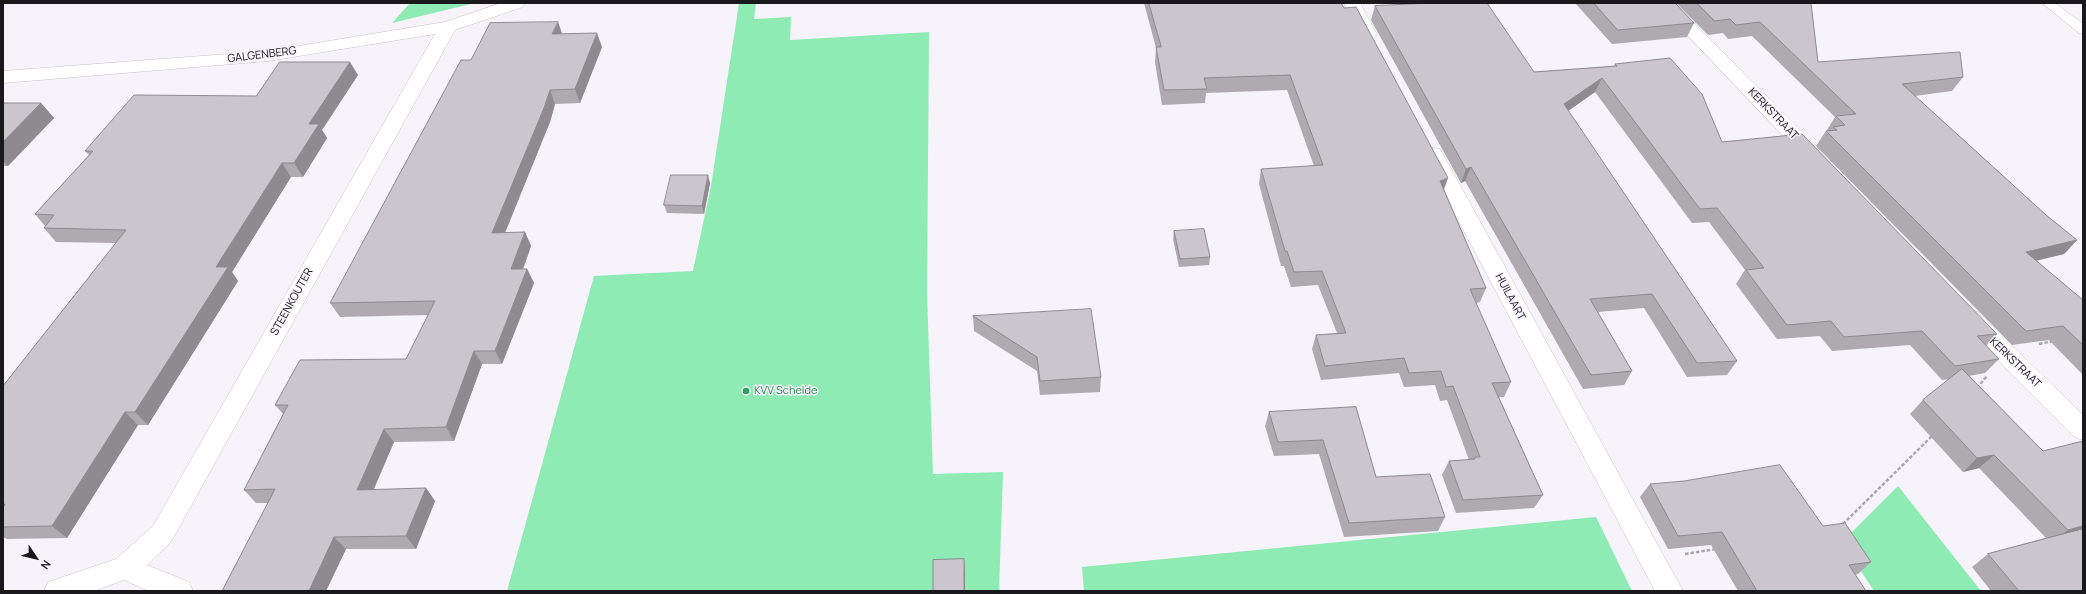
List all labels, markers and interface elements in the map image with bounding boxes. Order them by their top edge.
street label: GALGENBERG [227,44,297,66]
street label: KERKSTRAAT [1745,86,1801,142]
street label: STEENKOUTER [268,266,316,338]
street label: HUILAART [1492,271,1528,323]
street label: KERKSTRAAT [1987,335,2043,391]
place label: KVV Schelde [754,384,817,398]
marker: KVV Schelde [741,386,751,396]
north arrow [16,538,56,578]
text: N [38,558,55,573]

